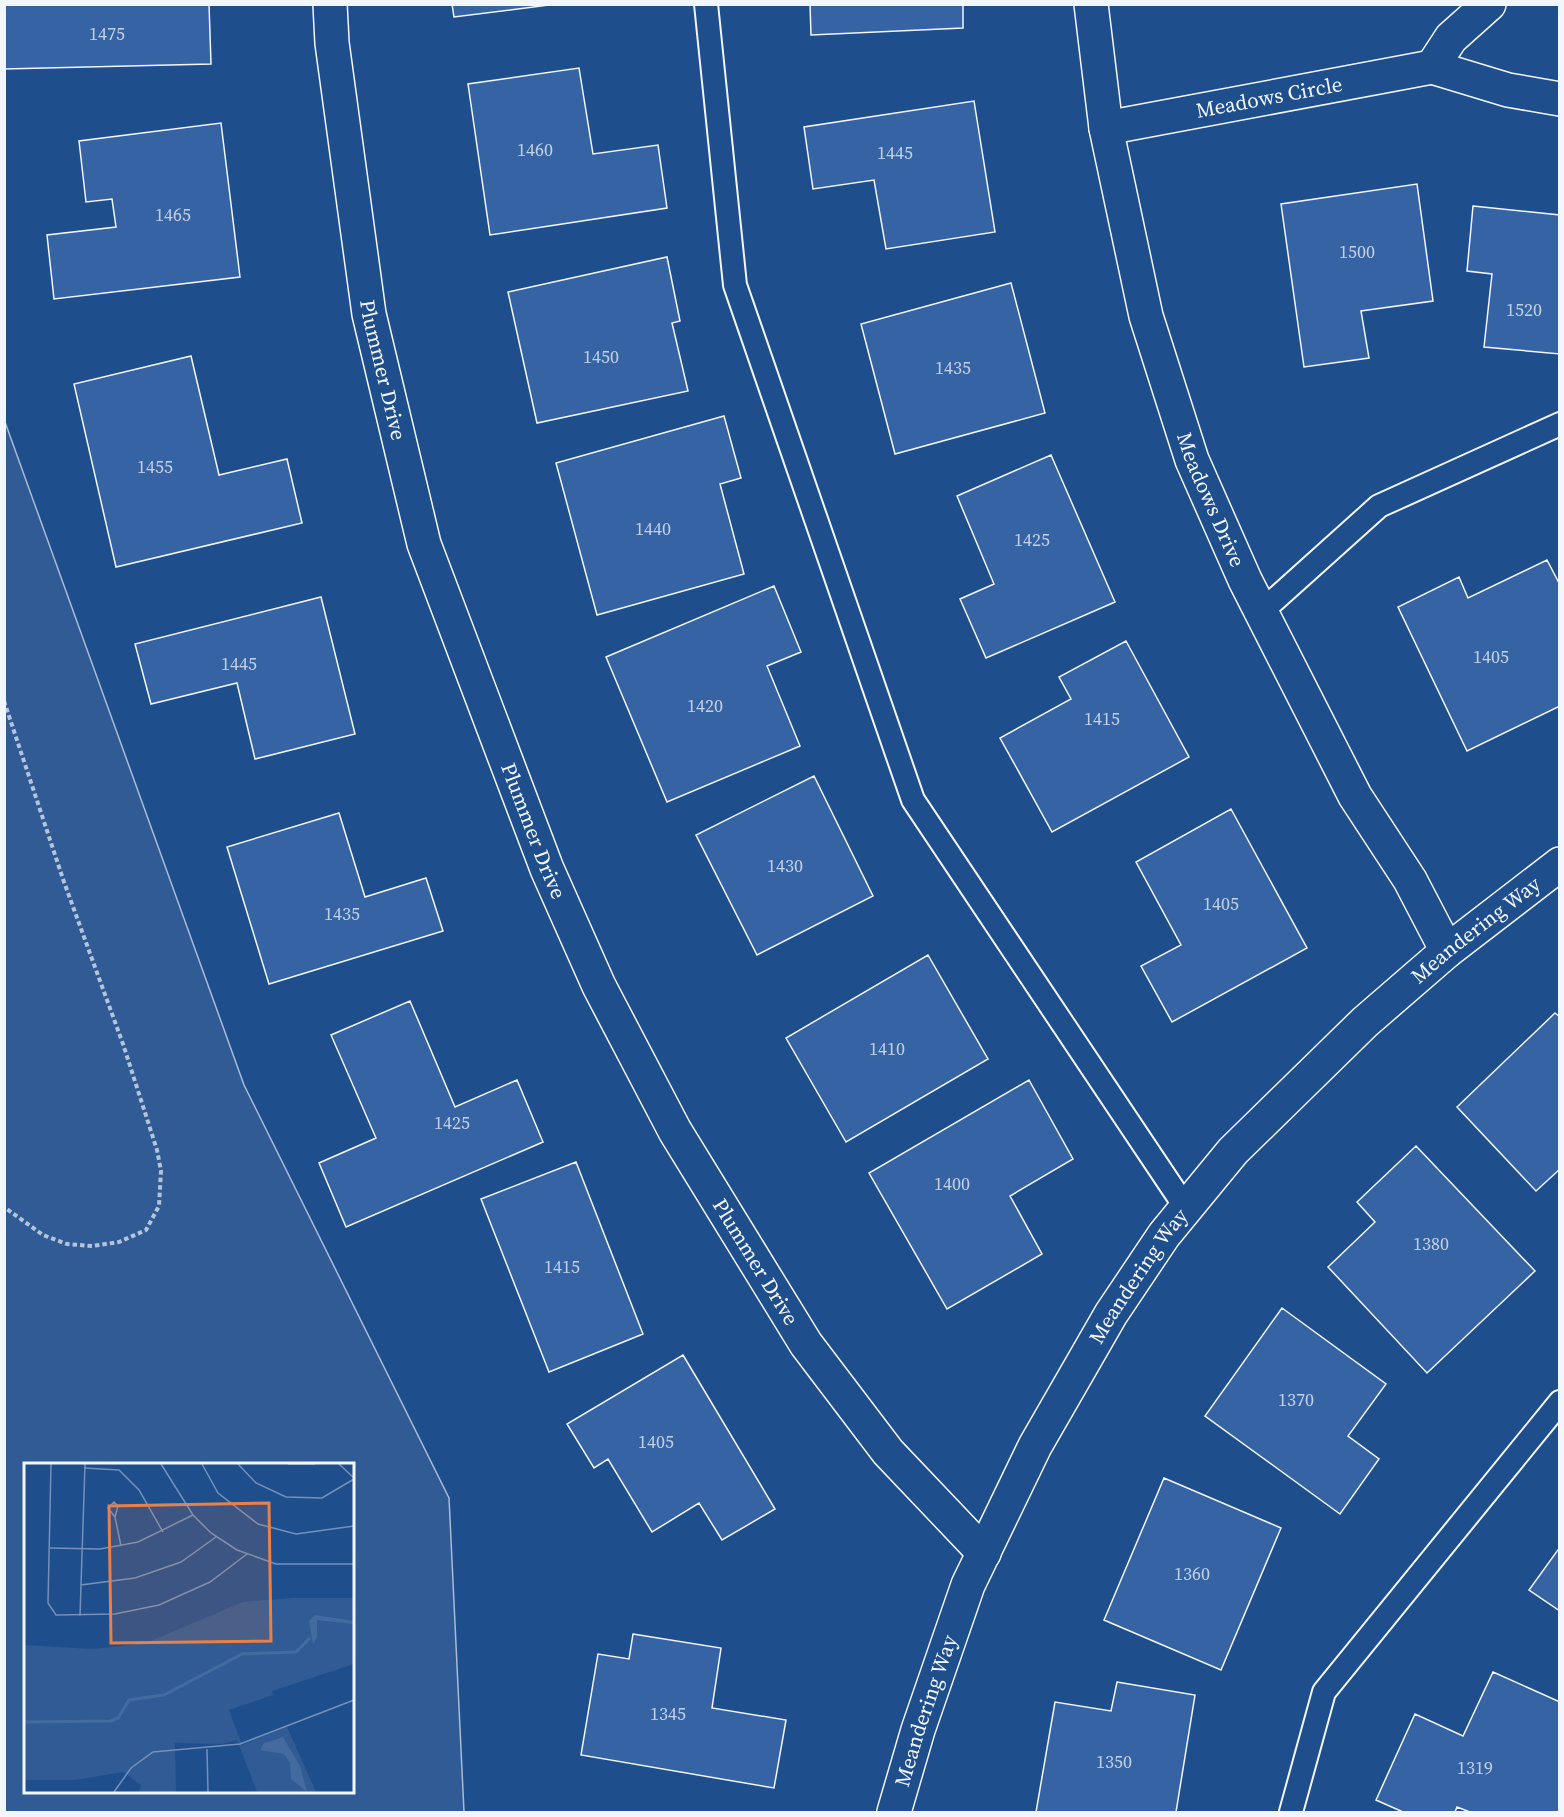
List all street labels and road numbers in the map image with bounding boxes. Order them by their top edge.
street label: Meadows Circle [1194,69,1345,125]
street label: Plummer Drive [353,298,414,443]
street label: Meadows Drive [1170,429,1252,571]
street label: Plummer Drive [494,759,573,903]
street label: Meandering Way [1404,869,1547,990]
street label: Plummer Drive [706,1193,806,1330]
street label: Meandering Way [1082,1202,1194,1349]
street label: Meandering Way [887,1631,964,1790]

